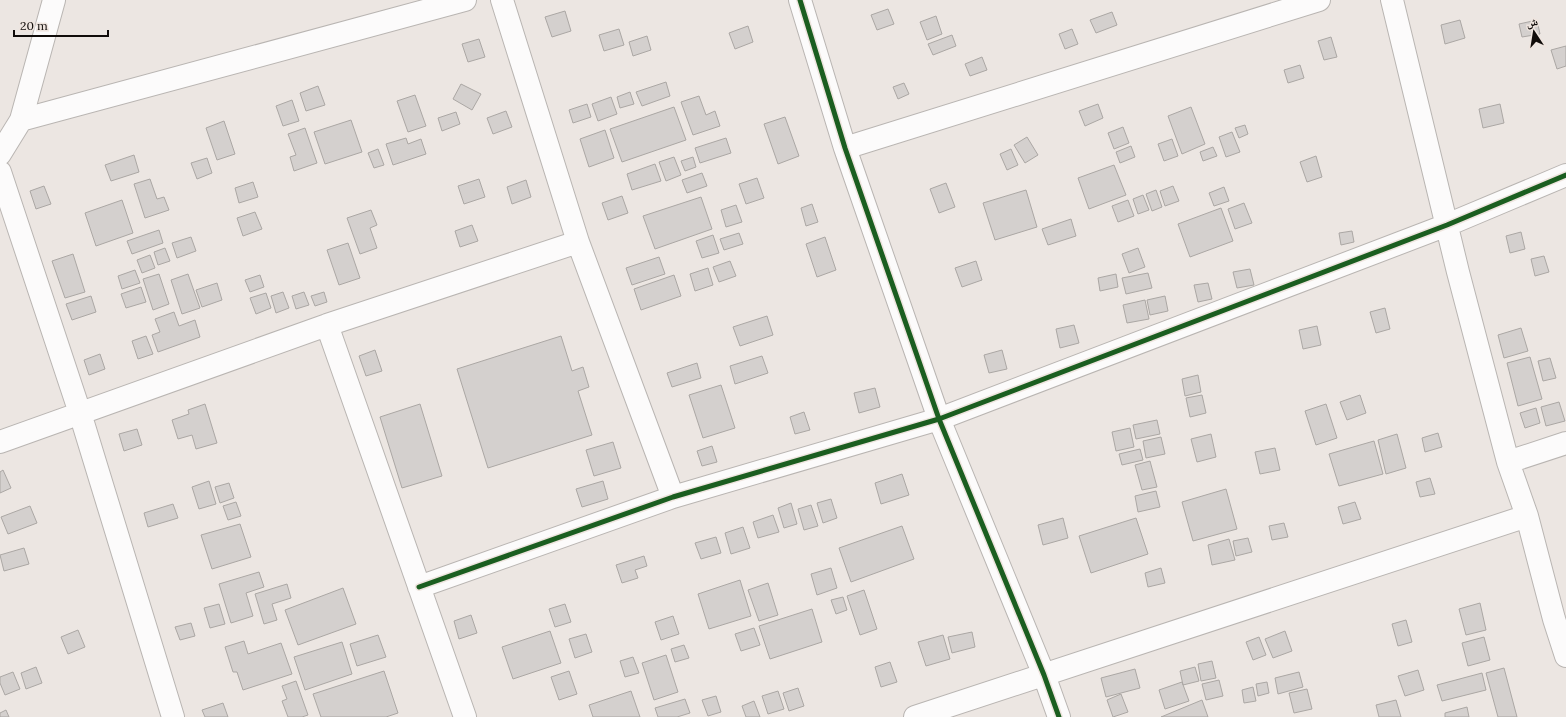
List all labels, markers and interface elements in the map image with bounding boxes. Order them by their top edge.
scale bar [14,12,108,38]
north arrow [1514,12,1554,52]
text: ش [1525,14,1540,31]
text: 20 m [20,18,48,33]

